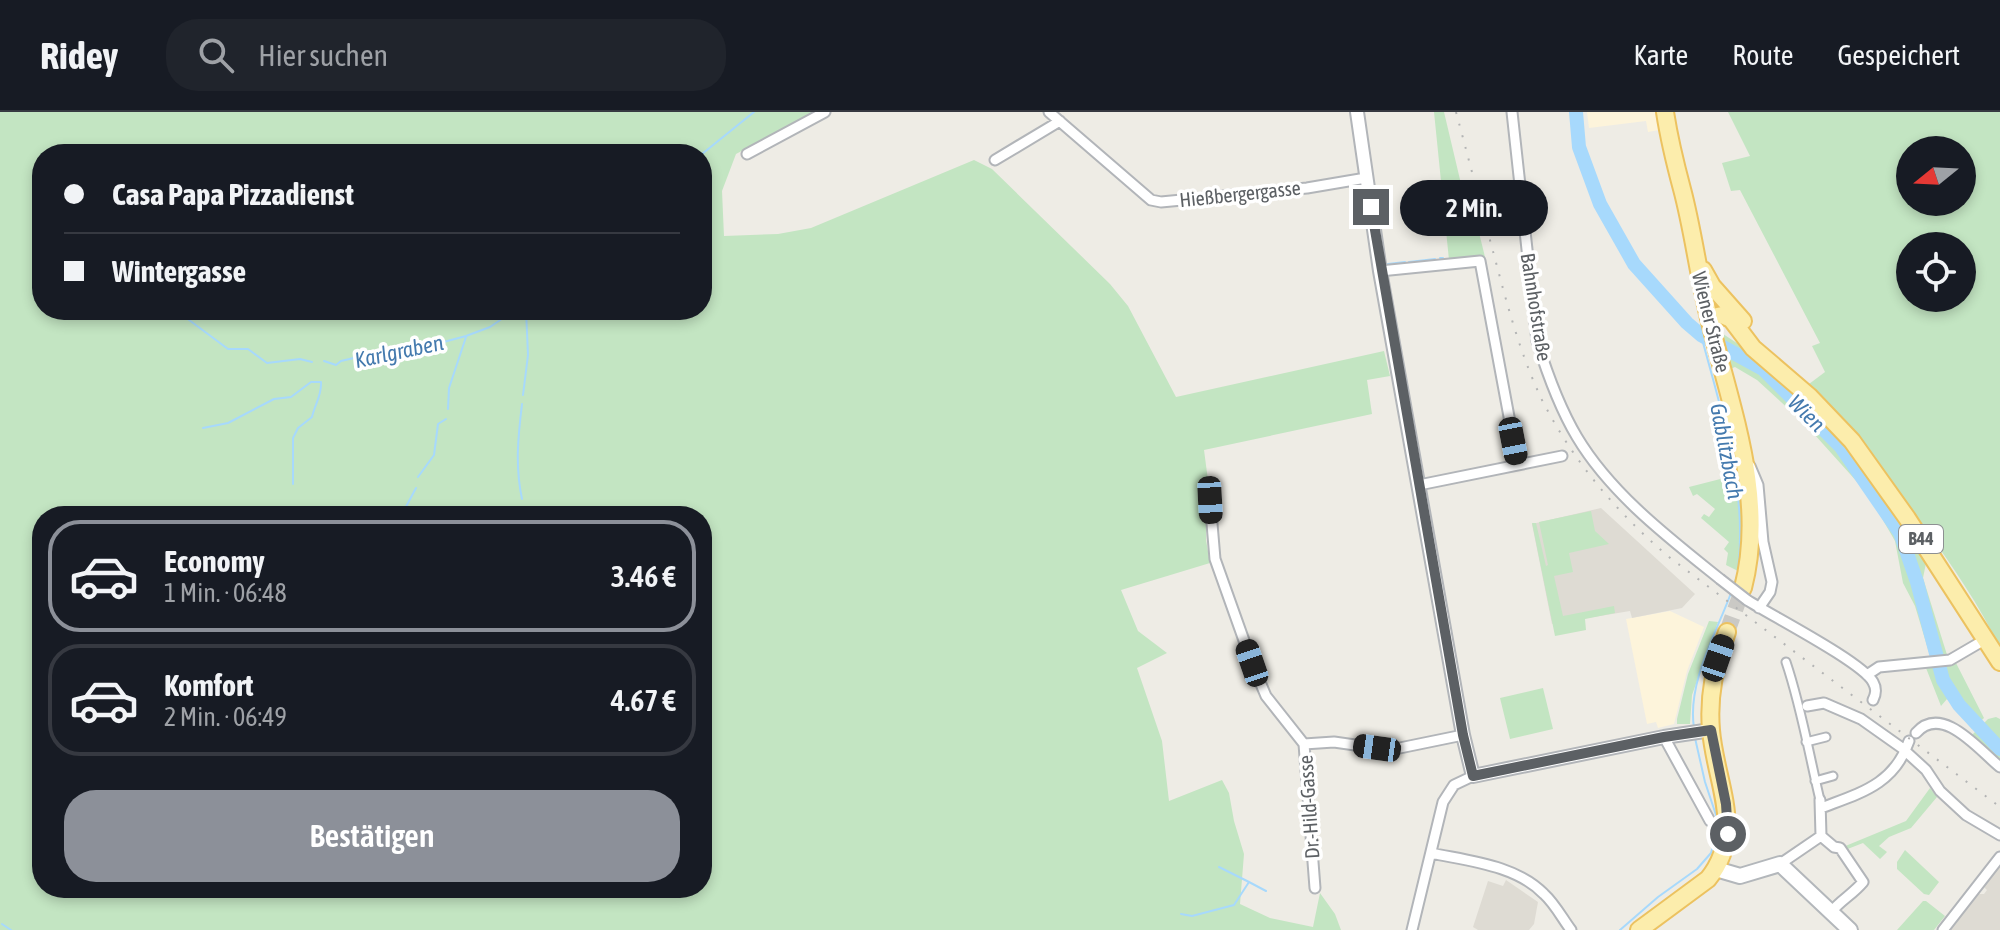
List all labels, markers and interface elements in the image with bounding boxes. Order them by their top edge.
search box [166,19,726,91]
icon: search [194,33,238,77]
text: Ridey [40,34,118,77]
text: Hier suchen [258,38,388,72]
text: Karte [1634,39,1688,71]
text: Route [1732,39,1793,71]
text: Gespeichert [1837,39,1960,71]
north arrow [1896,136,1976,216]
map controls [1896,136,1976,312]
street label: Hießbergergasse [1178,176,1302,211]
text: Casa Papa Pizzadienst [112,177,354,211]
callout: 2 Min. [1399,179,1547,235]
route end [1353,189,1389,225]
text: 2 Min. [1446,193,1502,223]
button: locate [1896,232,1976,312]
street label: Bahnhofstraße [1517,251,1556,363]
text: Wintergasse [112,254,246,288]
street label: Wiener Straße [1688,269,1735,375]
water label: Karlgraben [352,329,446,373]
water label: Wien [1783,389,1831,437]
water label: Gablitzbach [1705,401,1749,501]
car [1497,415,1529,467]
car [1197,475,1223,525]
road number: B44 [1899,525,1943,553]
icon: car [68,540,140,612]
text: Economy [164,544,265,578]
text: 3.46 € [611,559,676,593]
text: 1 Min. · 06:48 [164,578,287,608]
car [1699,631,1737,685]
car [1233,636,1271,690]
icon: car [68,664,140,736]
text: Komfort [164,668,253,702]
text: 4.67 € [611,683,676,717]
text: 2 Min. · 06:49 [164,702,287,732]
car [1352,733,1402,763]
street label: Dr.-Hild-Gasse [1293,754,1324,860]
button: Bestätigen [64,790,680,882]
route start [1710,816,1746,852]

